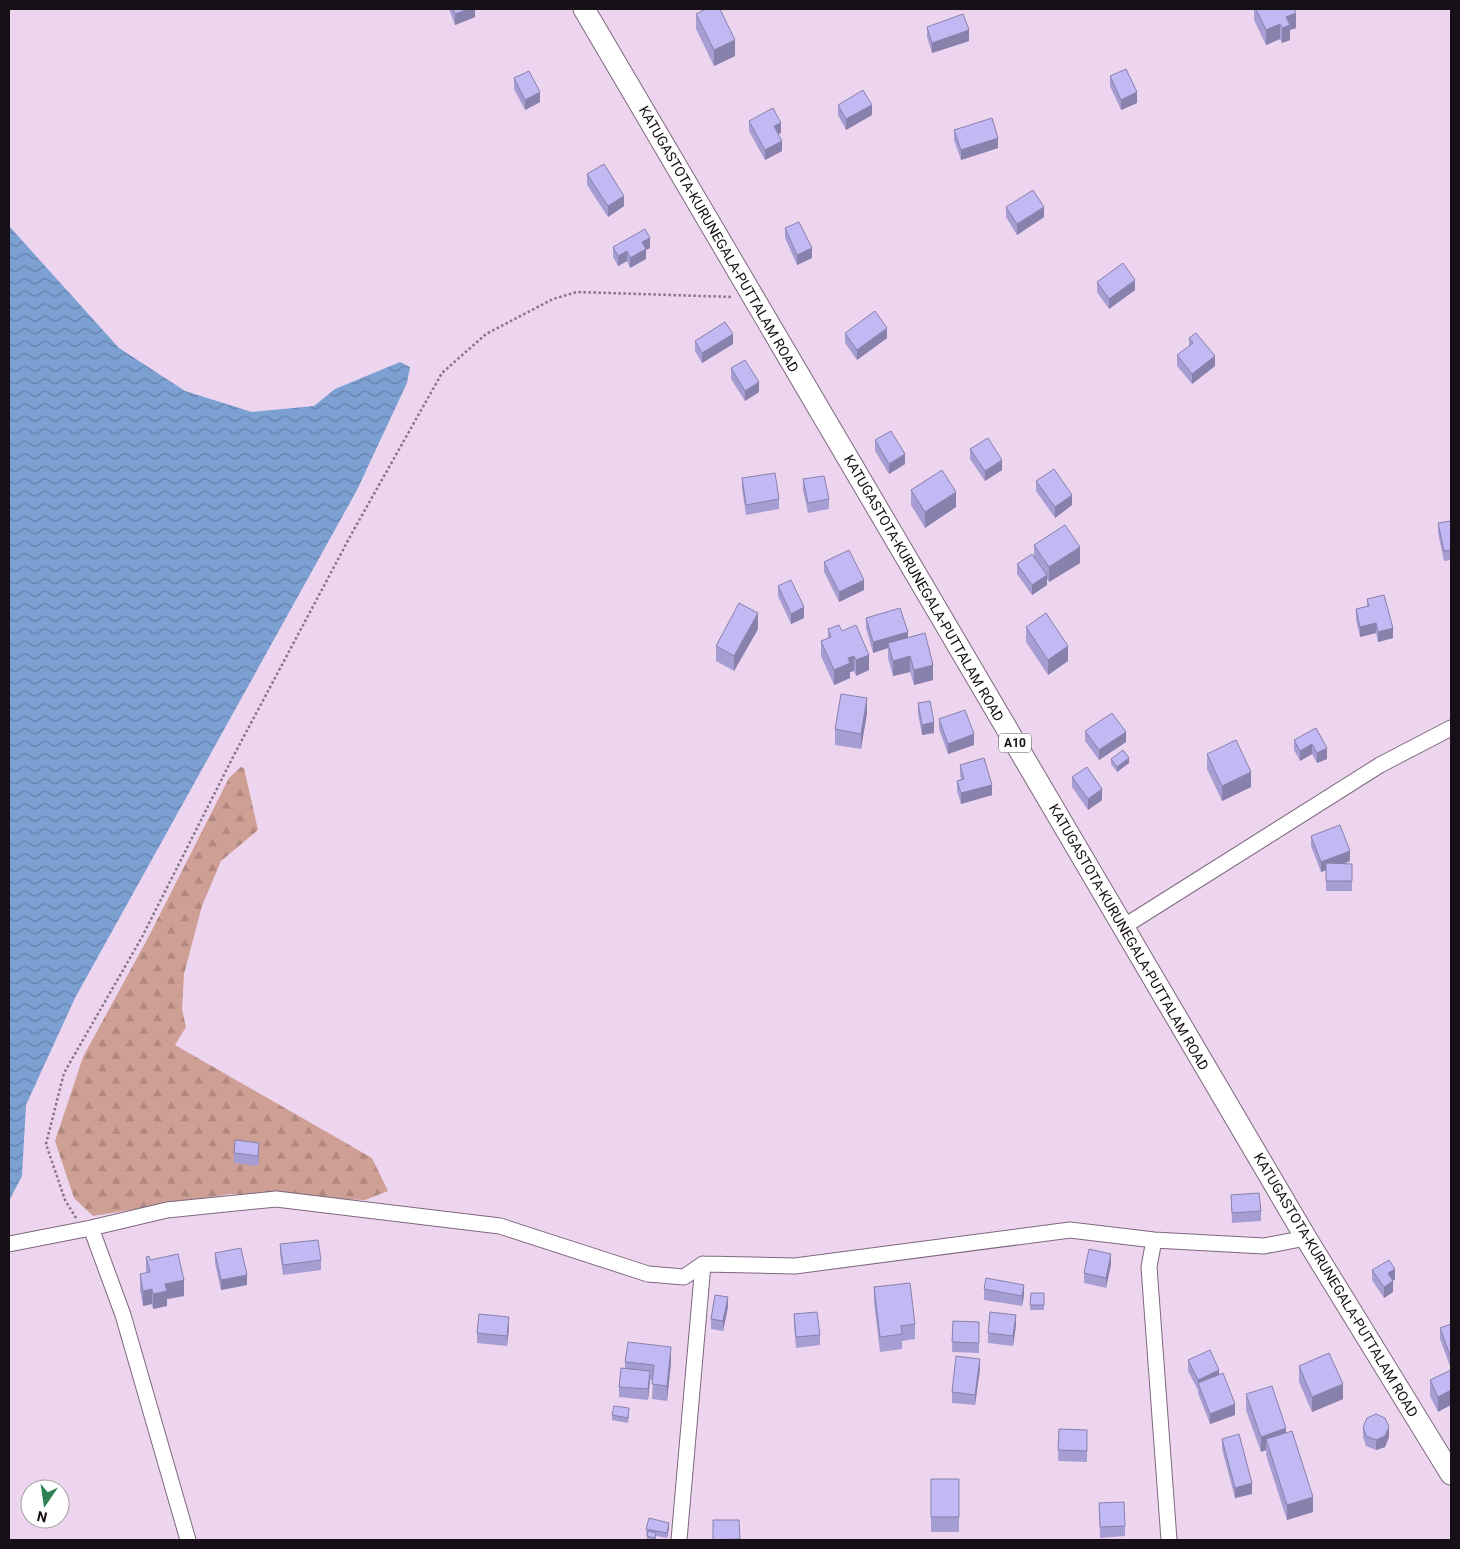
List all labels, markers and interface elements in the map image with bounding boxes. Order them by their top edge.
street label: KATUGASTOTA-KURUNEGALA-PUTTALAM ROAD [636,103,802,375]
street label: KATUGASTOTA-KURUNEGALA-PUTTALAM ROAD [841,452,1007,724]
road number: A10 [999,734,1031,752]
street label: KATUGASTOTA-KURUNEGALA-PUTTALAM ROAD [1046,801,1212,1073]
street label: KATUGASTOTA-KURUNEGALA-PUTTALAM ROAD [1251,1150,1421,1420]
north arrow [20,1479,70,1529]
text: N [35,1508,49,1526]

